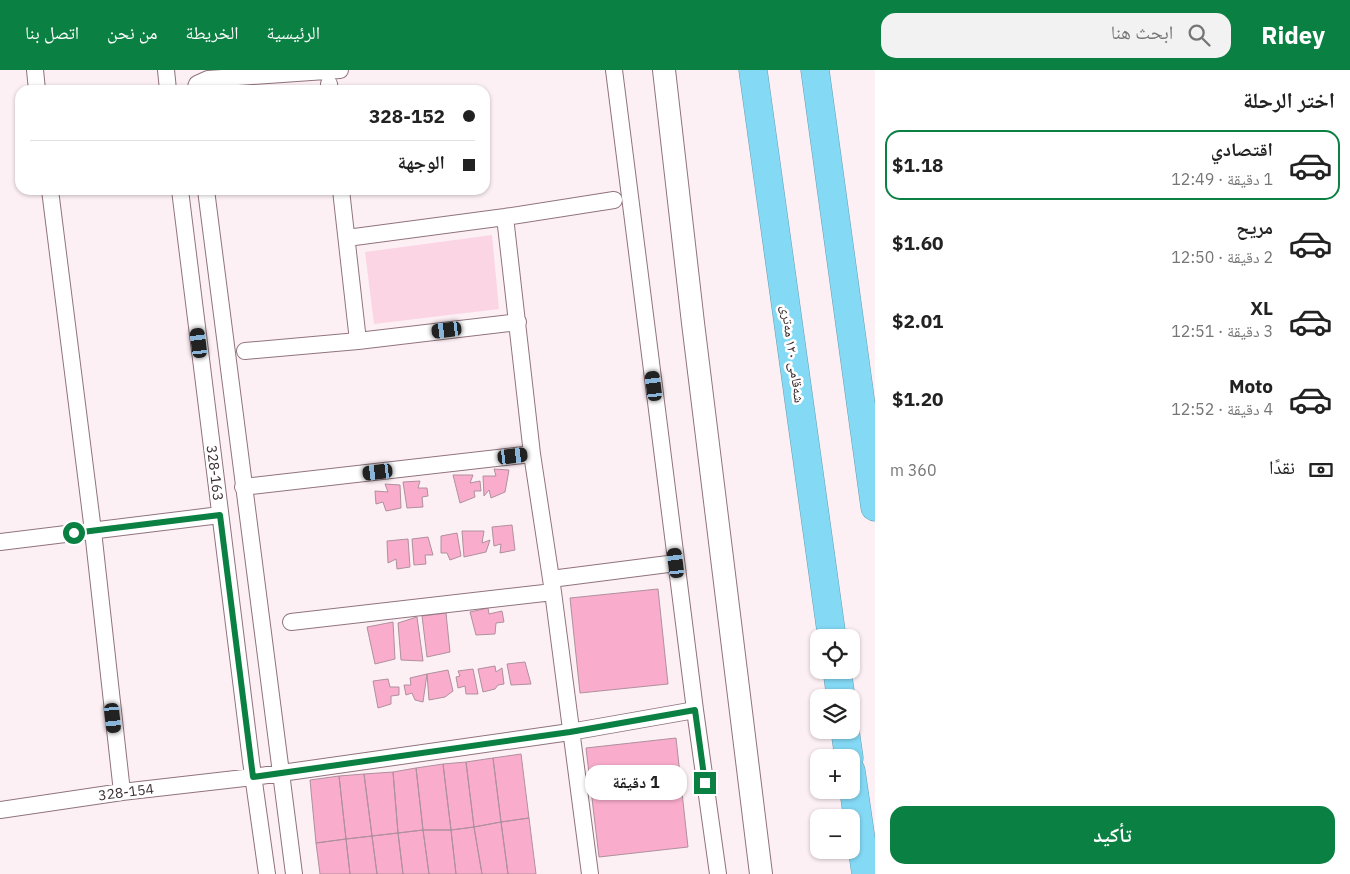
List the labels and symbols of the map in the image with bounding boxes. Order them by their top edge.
street label: شەقامی ١٢٠ مەتری [777,304,809,404]
car [431,321,462,339]
car [189,327,208,359]
car [644,370,663,402]
street label: 328-163 [203,444,227,502]
car [497,447,528,465]
car [362,463,393,481]
route start [63,522,85,544]
car [666,547,685,579]
car [103,702,122,734]
callout: 1 دقيقة [585,766,688,800]
route end [694,772,716,794]
street label: 328-154 [97,780,155,804]

